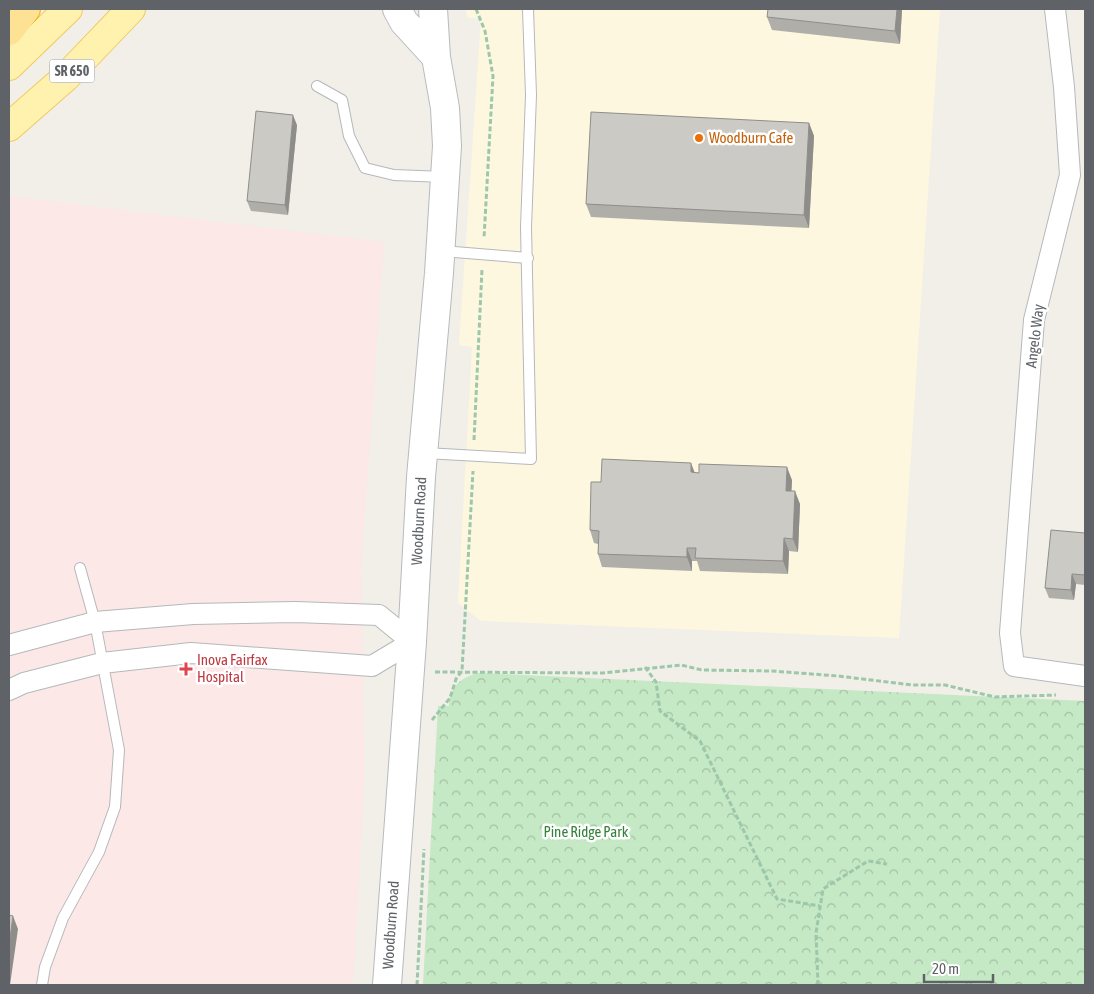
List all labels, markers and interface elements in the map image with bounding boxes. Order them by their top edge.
road number: SR 650 [50,59,94,82]
place label: Woodburn Cafe [709,129,794,146]
marker: Woodburn Cafe [693,132,705,144]
street label: Angelo Way [1022,303,1047,369]
street label: Woodburn Road [408,476,429,566]
place label: Inova Fairfax Hospital [197,651,268,685]
marker: Inova Fairfax Hospital [179,662,193,676]
park label: Pine Ridge Park [544,823,629,840]
street label: Woodburn Road [379,880,402,970]
scale bar [924,952,993,984]
text: 20 m [932,960,959,977]

